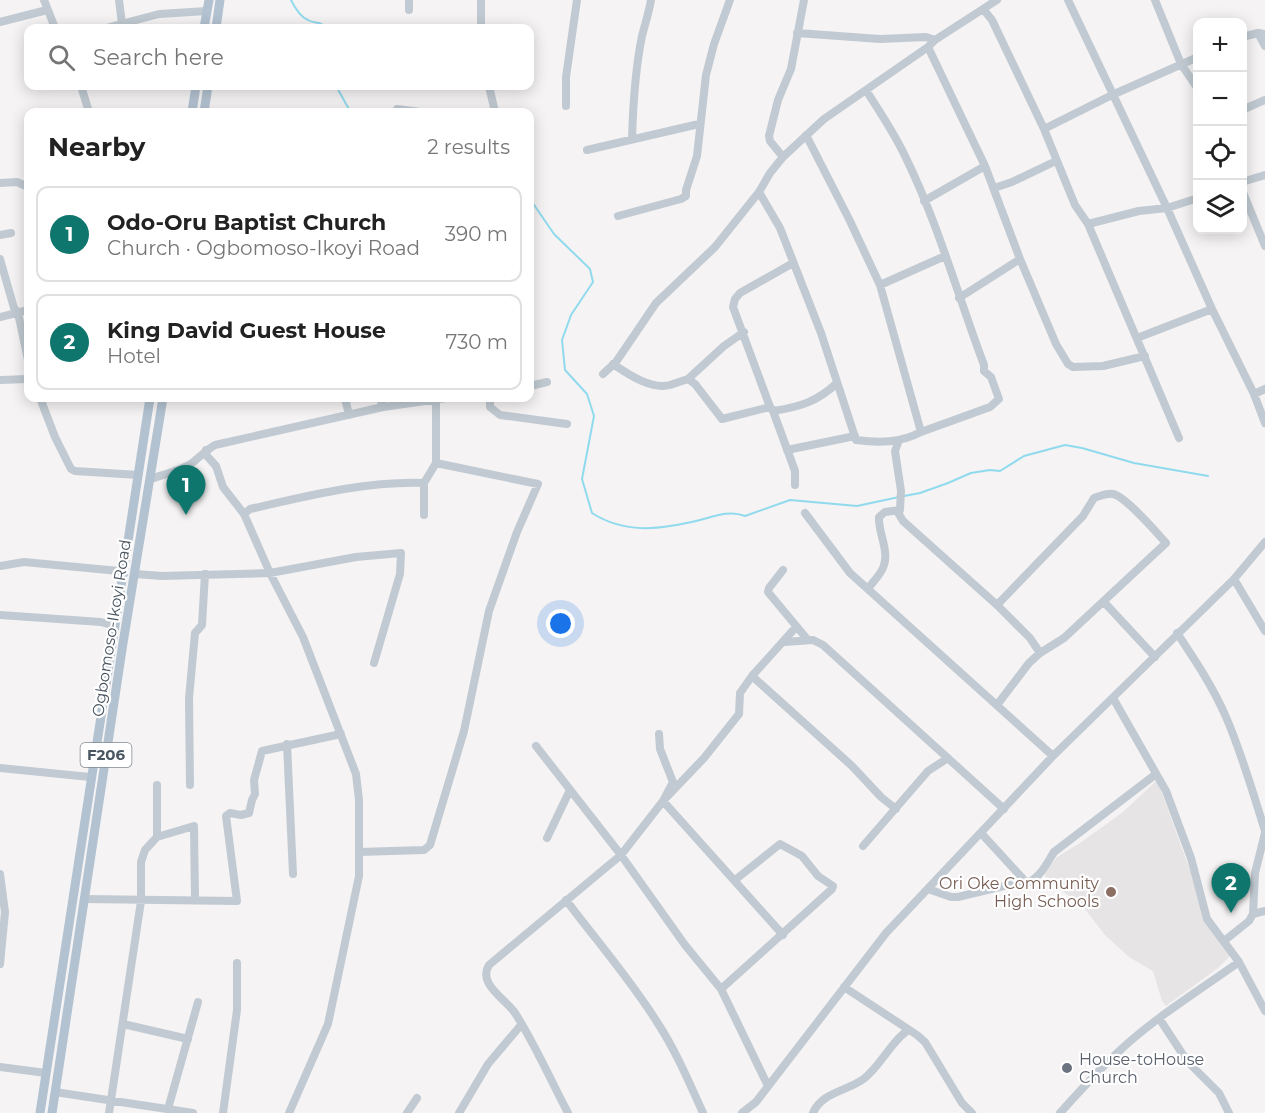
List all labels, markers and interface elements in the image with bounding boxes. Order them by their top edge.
map controls [1193,18,1247,234]
button: + [1193,18,1247,72]
search box [24,24,534,90]
icon: search [45,41,78,74]
text: Search here [93,44,224,71]
button: − [1193,72,1247,126]
button: locate [1193,126,1247,180]
text: Nearby [48,131,145,163]
text: 2 results [427,135,510,159]
button: layers [1193,180,1247,234]
text: Odo-Oru Baptist Church [107,209,386,236]
text: 1 [66,222,73,246]
text: 390 m [445,222,508,246]
text: Church · Ogbomoso-Ikoyi Road [107,236,420,260]
text: King David Guest House [107,317,386,344]
text: 2 [64,330,75,354]
text: 730 m [445,330,508,354]
text: Hotel [107,344,161,368]
pin: 1 [166,466,206,515]
street label: Ogbomoso-Ikoyi Road [88,538,135,718]
your location [546,609,575,638]
road number: F206 [80,743,132,767]
pin: 2 [1212,864,1250,913]
place label: Ori Oke Community High Schools [939,874,1099,911]
marker: Ori Oke Community High Schools [1104,885,1118,899]
place label: House-toHouse Church [1079,1050,1204,1087]
marker: House-toHouse Church [1060,1061,1074,1075]

